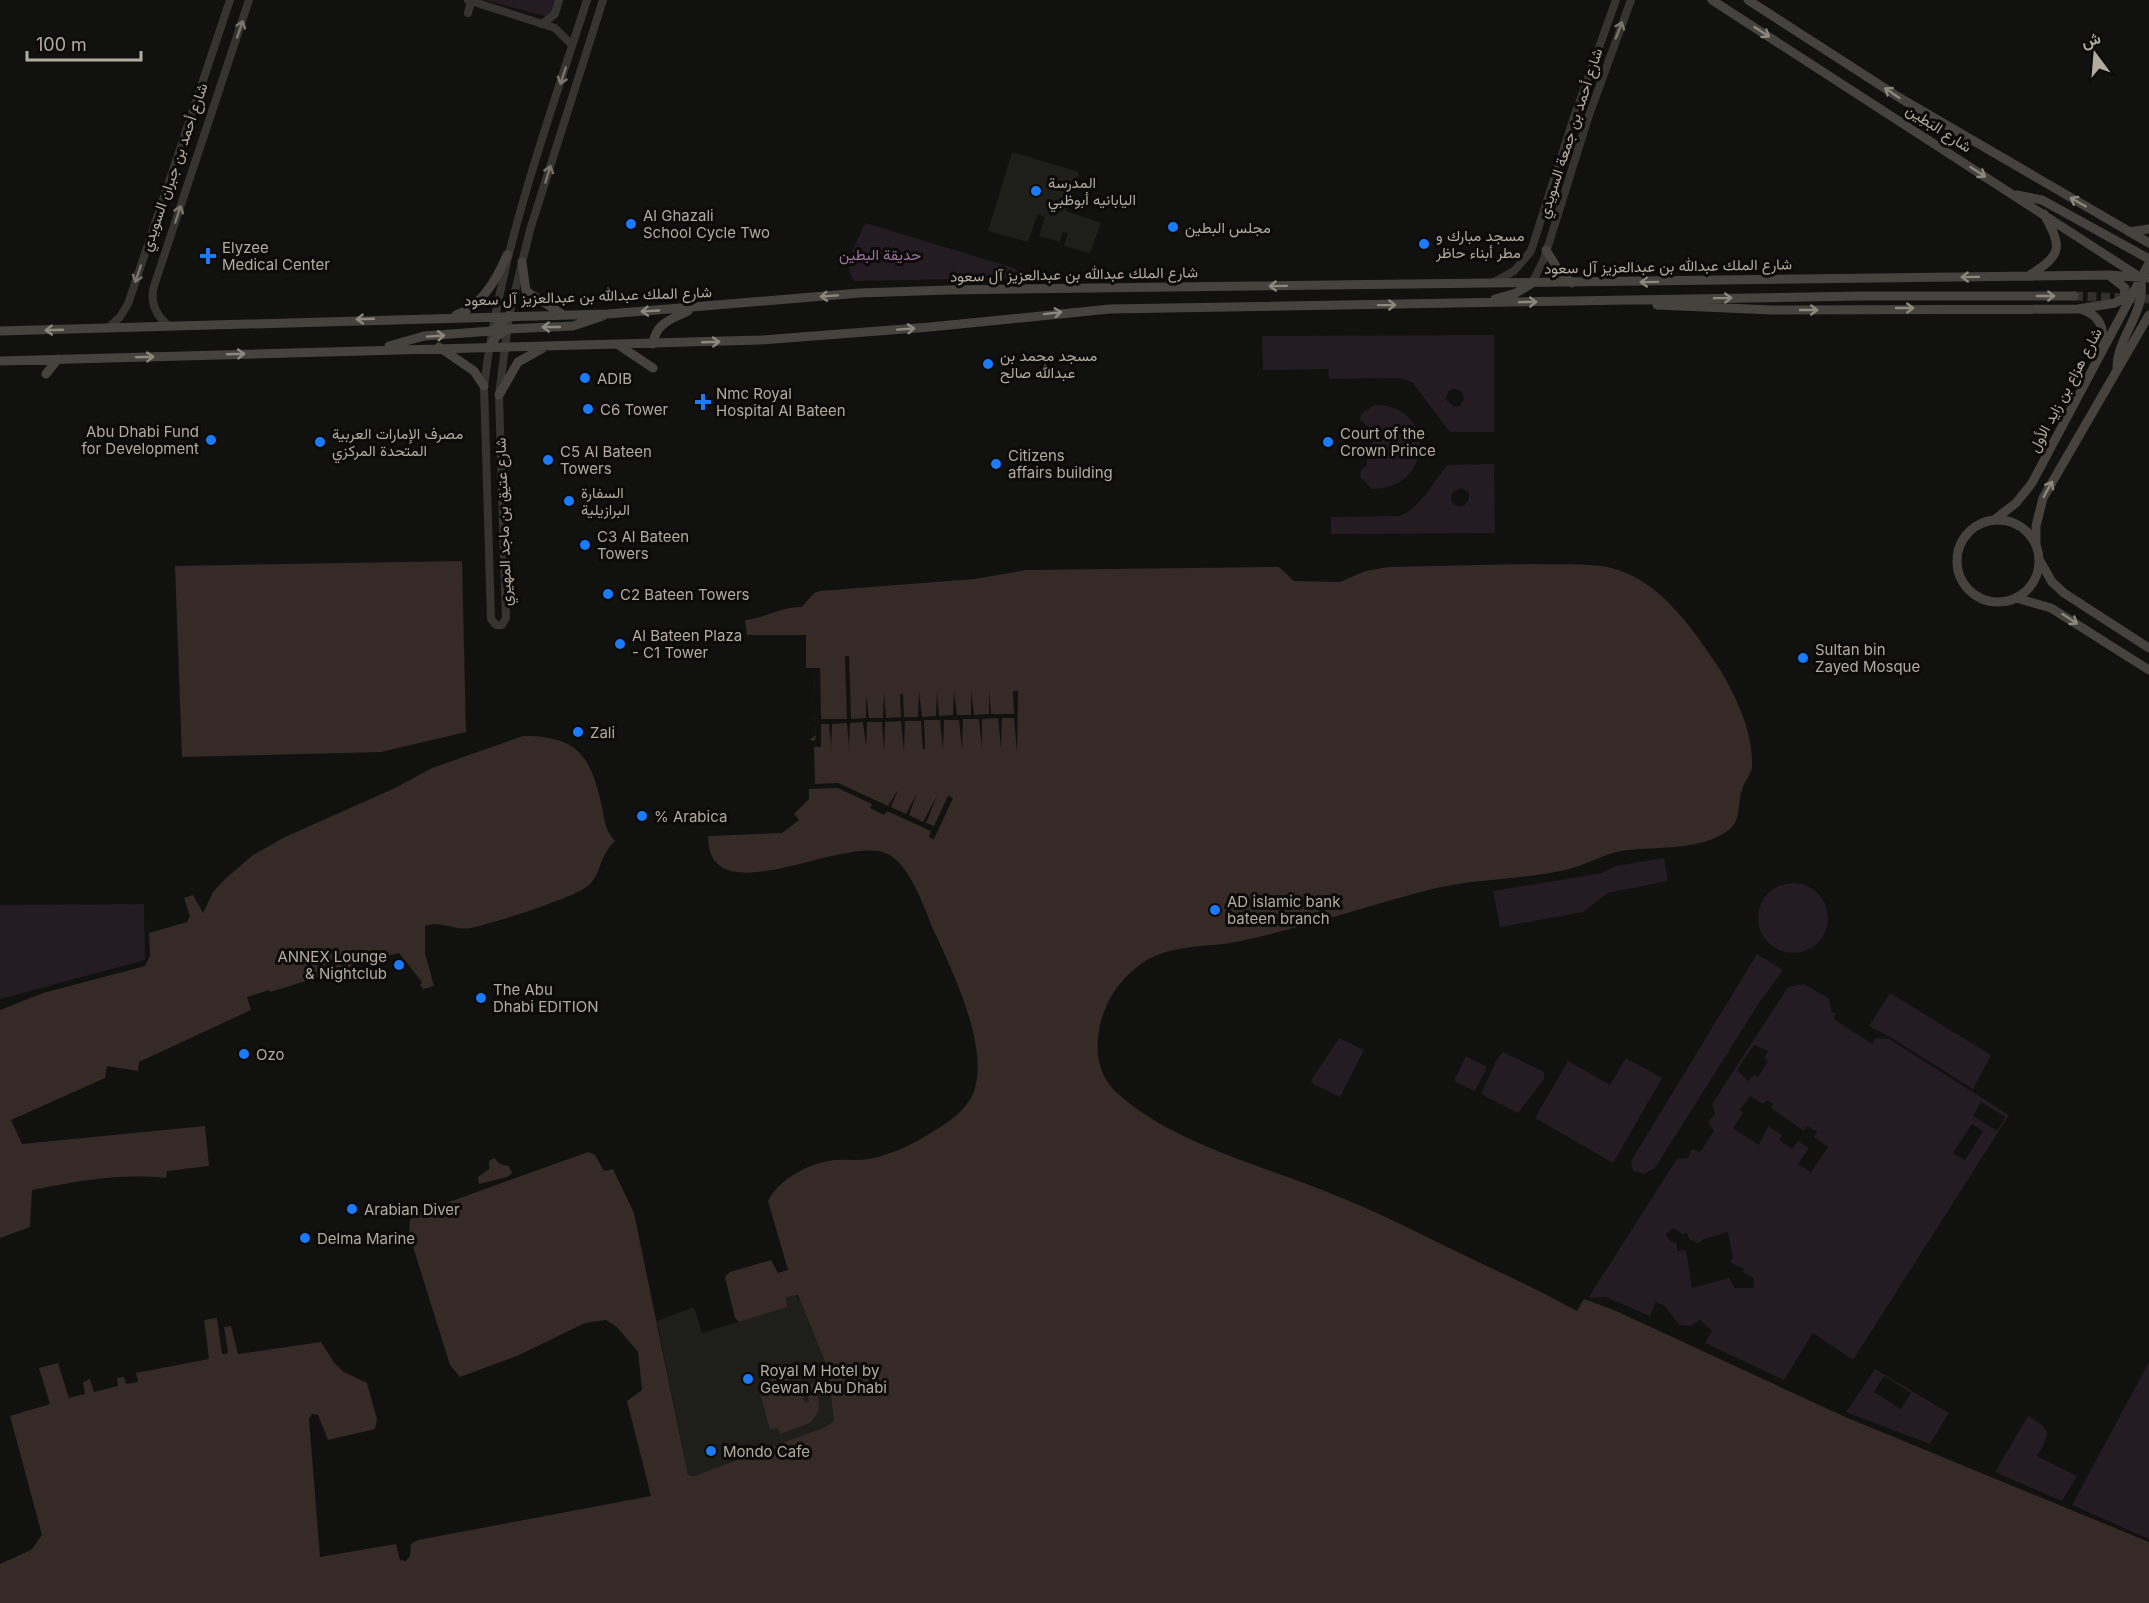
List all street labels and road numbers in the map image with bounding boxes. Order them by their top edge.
street label: شارع أحمد بن جمعة السويدي [1533,45,1610,222]
street label: شارع أحمد بن جبران السويدي [136,80,216,255]
street label: شارع البَطِين [1902,100,1975,158]
street label: شارع الملك عبدالله بن عبدالعزيز آل سعود [1544,254,1792,280]
street label: شارع الملك عبدالله بن عبدالعزيز آل سعود [950,262,1198,288]
street label: شارع الملك عبدالله بن عبدالعزيز آل سعود [464,282,712,312]
street label: شارع هزاع بن زايد الأول [2024,324,2108,456]
street label: شارع عتيق بن ماجد المهيري [491,437,519,607]

